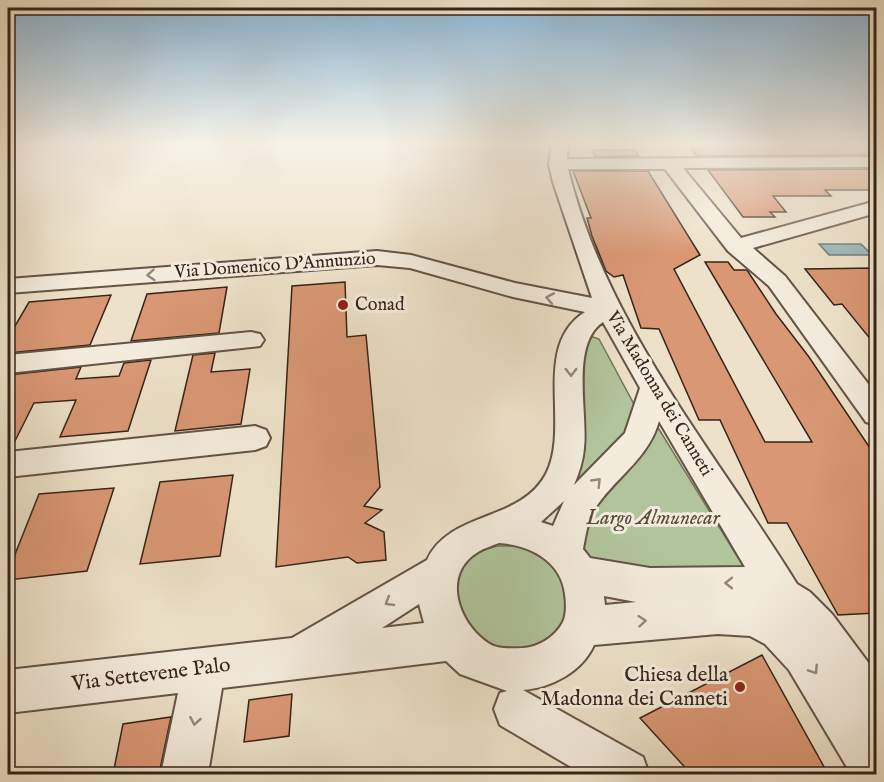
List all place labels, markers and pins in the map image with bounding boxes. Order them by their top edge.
place label: Conad [355,294,405,317]
marker: Conad [336,298,350,312]
place label: Chiesa della Madonna dei Canneti [541,662,729,713]
marker: Chiesa della Madonna dei Canneti [733,680,747,694]

